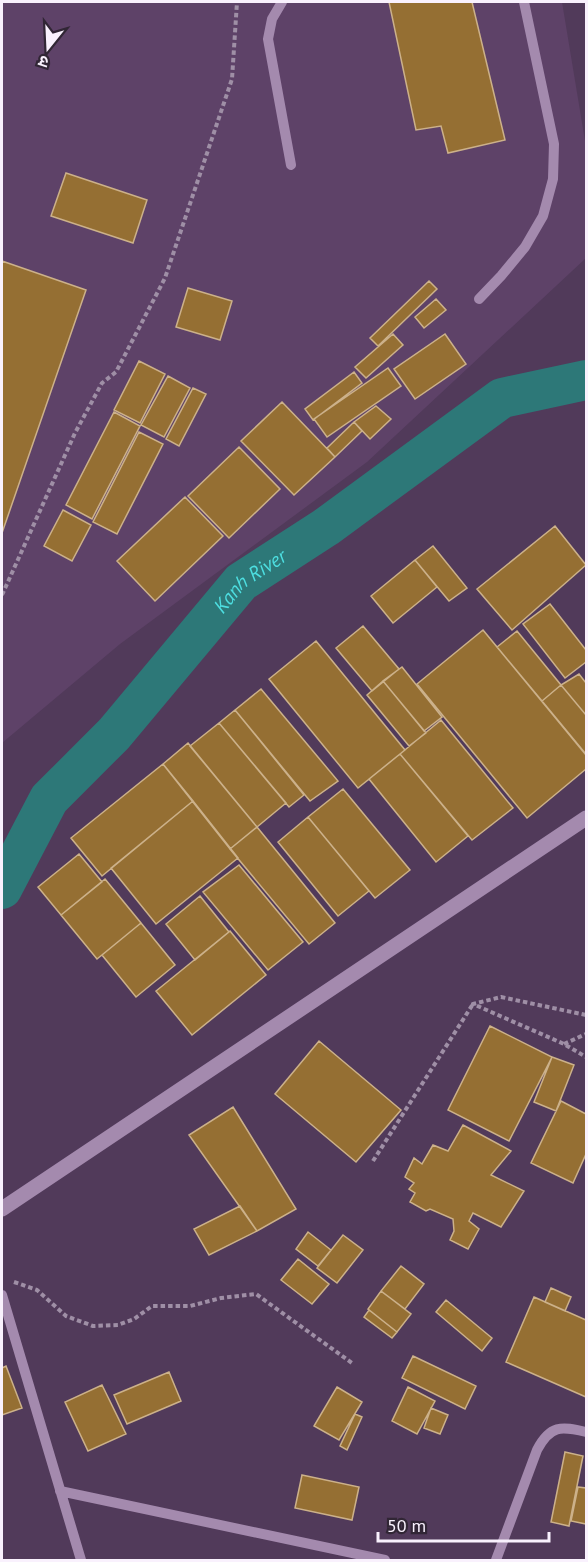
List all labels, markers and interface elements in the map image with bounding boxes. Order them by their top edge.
north arrow [18,18,78,78]
text: उ [35,51,51,73]
water label: Kanh River [208,542,292,618]
scale bar [378,1505,549,1543]
text: 50 m [387,1514,426,1537]

